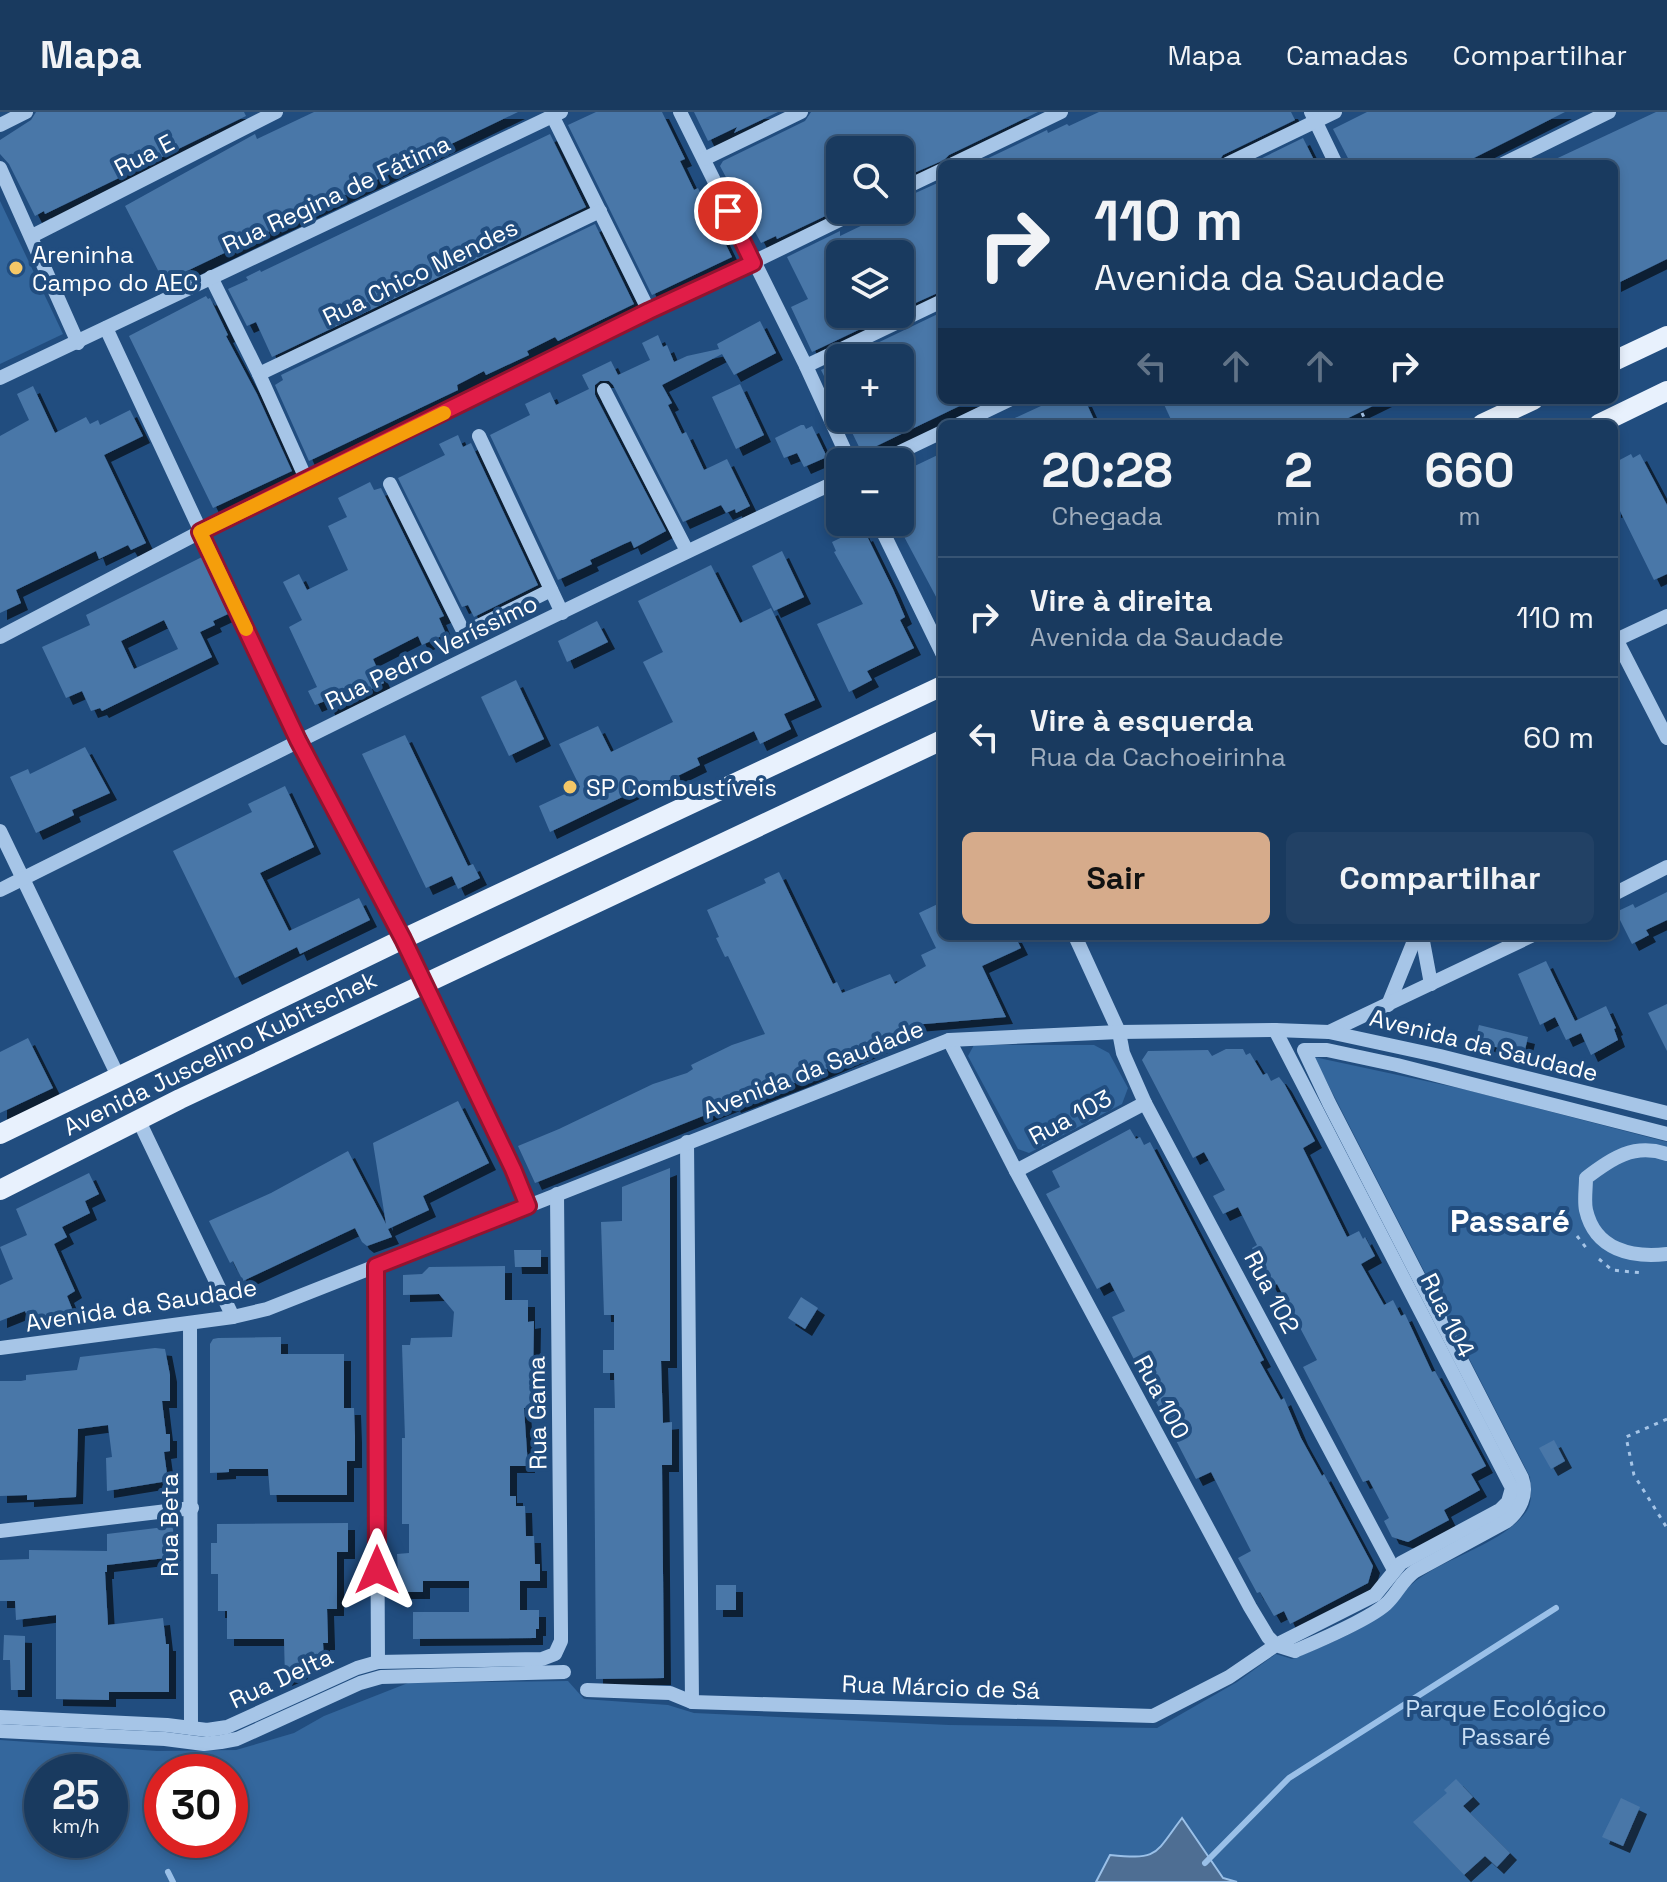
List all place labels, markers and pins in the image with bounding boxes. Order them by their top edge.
pin [694,177,762,245]
place label: Areninha Campo do AEC [32,239,198,298]
marker: Areninha Campo do AEC [7,259,25,277]
place label: SP Combustíveis [586,772,777,803]
marker: SP Combustíveis [561,778,579,796]

